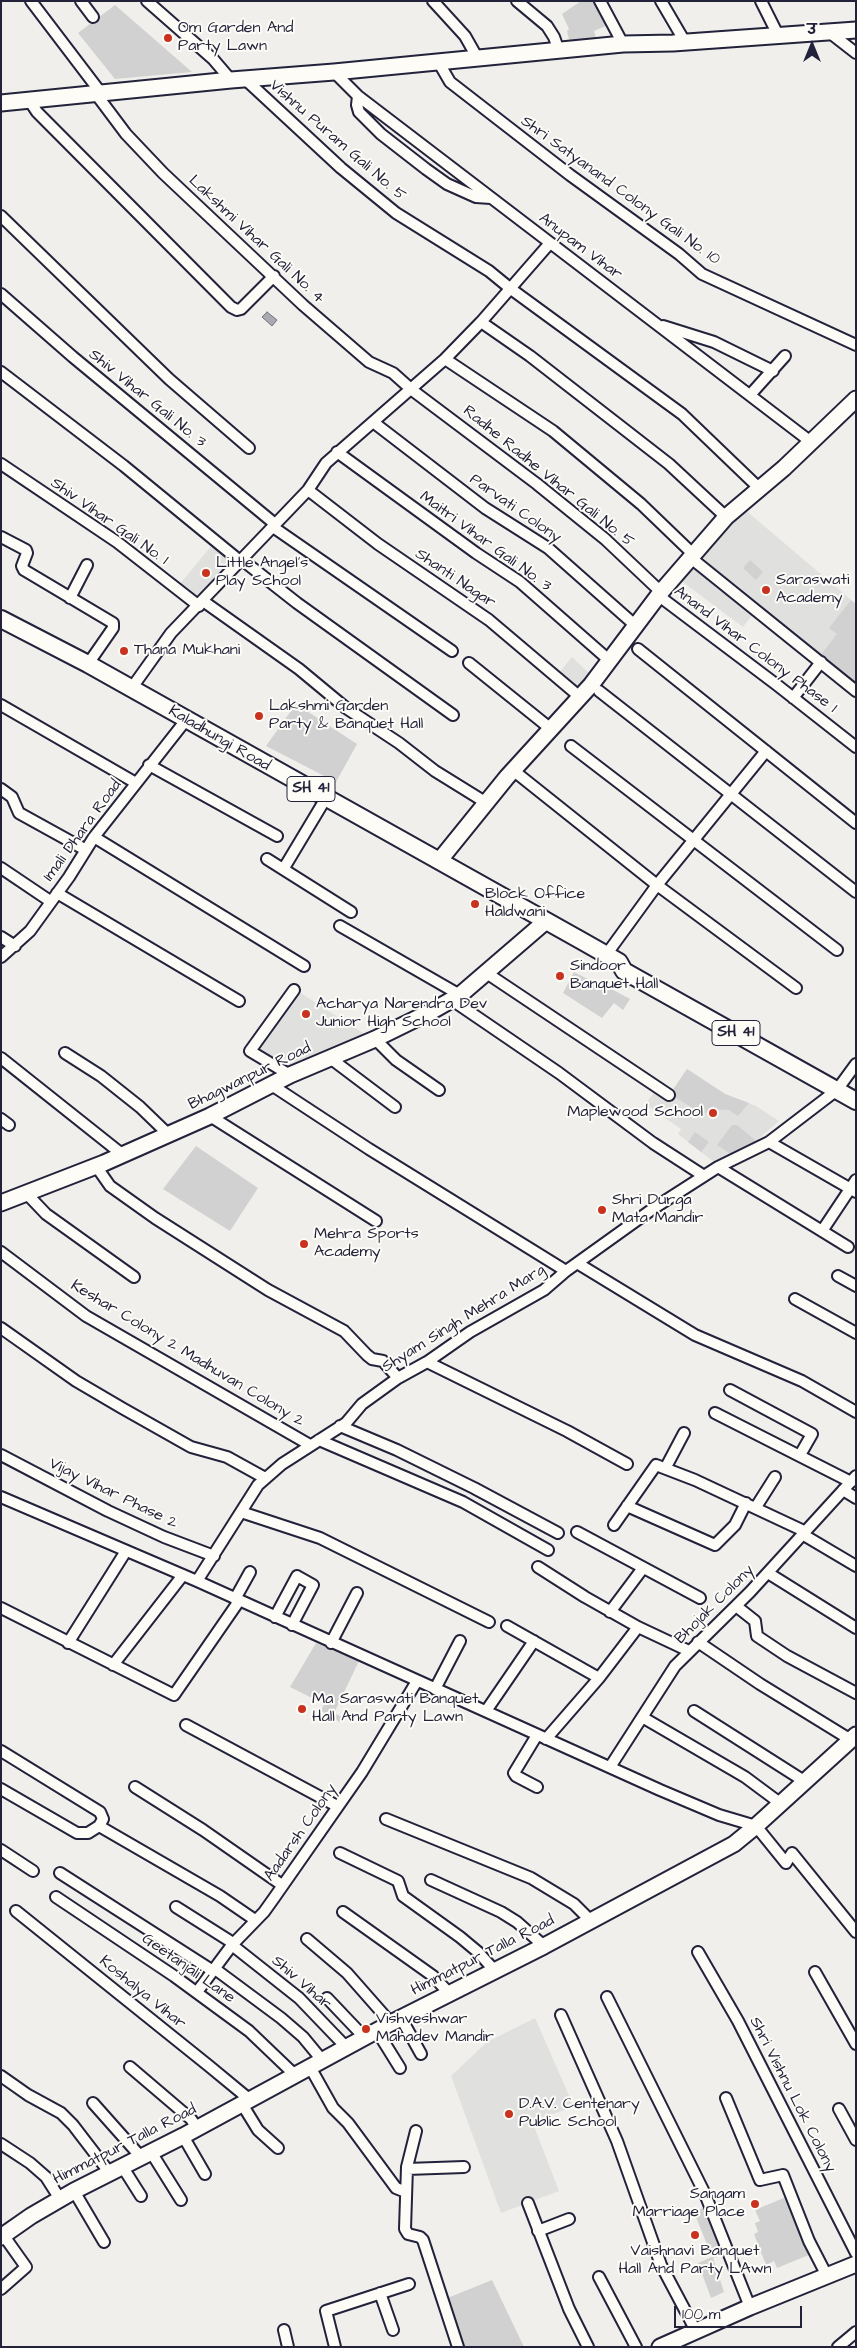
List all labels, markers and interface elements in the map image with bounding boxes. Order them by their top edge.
place label: Om Garden And Party Lawn [178,19,293,57]
north arrow [787,20,837,70]
text: उ [807,20,817,40]
marker: Om Garden And Party Lawn [162,32,174,44]
street label: Vishnu Puram Gali No. 5 [265,76,409,206]
street label: Shri Satyanand Colony Gali No. 10 [517,112,723,270]
street label: Lakshmi Vihar Gali No. 4 [184,172,328,308]
street label: Anupam Vihar [534,209,626,285]
street label: Shiv Vihar Gali No. 3 [84,346,210,452]
street label: Radhe Radhe Vihar Gali No. 5 [458,402,638,552]
street label: Parvati Colony [465,470,565,548]
street label: Shiv Vihar Gali No. 1 [46,474,172,570]
street label: Maitri Vihar Gali No. 3 [415,488,555,596]
street label: Shanti Nagar [411,545,499,613]
place label: Little Angel's Play School [216,554,308,592]
marker: Little Angel's Play School [200,567,212,579]
place label: Saraswati Academy [776,571,849,609]
street label: Anand Vihar Colony Phase 1 [670,582,840,718]
marker: Saraswati Academy [760,584,772,596]
place label: Thana Mukhani [134,641,240,661]
marker: Thana Mukhani [118,645,130,657]
place label: Lakshmi Garden Party & Banquet Hall [269,697,423,735]
street label: Kaladhungi Road [165,702,273,776]
marker: Lakshmi Garden Party & Banquet Hall [253,710,265,722]
street label: Imali Dhara Road [40,776,126,886]
road number: SH 41 [287,776,335,802]
place label: Block Office Haldwani [485,885,585,923]
marker: Block Office Haldwani [469,898,481,910]
place label: Sindoor Banquet Hall [570,957,658,995]
marker: Sindoor Banquet Hall [554,970,566,982]
place label: Acharya Narendra Dev Junior High School [316,995,487,1033]
marker: Acharya Narendra Dev Junior High School [300,1008,312,1020]
road number: SH 41 [712,1020,760,1046]
street label: Bhagwanpur Road [186,1039,314,1115]
place label: Maplewood School [567,1103,703,1123]
marker: Maplewood School [707,1107,719,1119]
place label: Shri Durga Mata Mandir [612,1191,703,1229]
marker: Shri Durga Mata Mandir [596,1204,608,1216]
place label: Mehra Sports Academy [314,1225,419,1263]
marker: Mehra Sports Academy [298,1238,310,1250]
street label: Shyam Singh Mehra Marg [379,1261,549,1377]
street label: Keshar Colony 2 Madhuvan Colony 2 [67,1277,307,1431]
street label: Vijay Vihar Phase 2 [45,1454,181,1534]
street label: Bhojak Colony [671,1561,759,1649]
place label: Ma Saraswati Banquet Hall And Party Lawn [312,1690,479,1728]
marker: Ma Saraswati Banquet Hall And Party Lawn [296,1703,308,1715]
street label: Aadarsh Colony [260,1781,342,1885]
street label: Himmatpur Talla Road [408,1912,558,2000]
street label: Geetanjali Lane [138,1930,238,2008]
street label: Koshalya Vihar [95,1952,189,2034]
street label: Shiv Vihar [267,1952,335,2014]
place label: Vishveshwar Mahadev Mandir [376,2010,494,2048]
street label: Shri Vishnu Lok Colony [744,2014,840,2176]
marker: Vishveshwar Mahadev Mandir [360,2023,372,2035]
place label: D.A.V. Centenary Public School [519,2095,640,2133]
street label: Himmatpur Talla Road [50,2101,200,2189]
marker: D.A.V. Centenary Public School [503,2108,515,2120]
place label: Sangam Marriage Place [632,2185,745,2223]
marker: Sangam Marriage Place [749,2198,761,2210]
marker: Vaishnavi Banquet Hall And Party LAwn [689,2229,701,2241]
place label: Vaishnavi Banquet Hall And Party LAwn [618,2242,772,2280]
scale bar [677,2296,804,2328]
text: 100 m [682,2304,721,2325]

